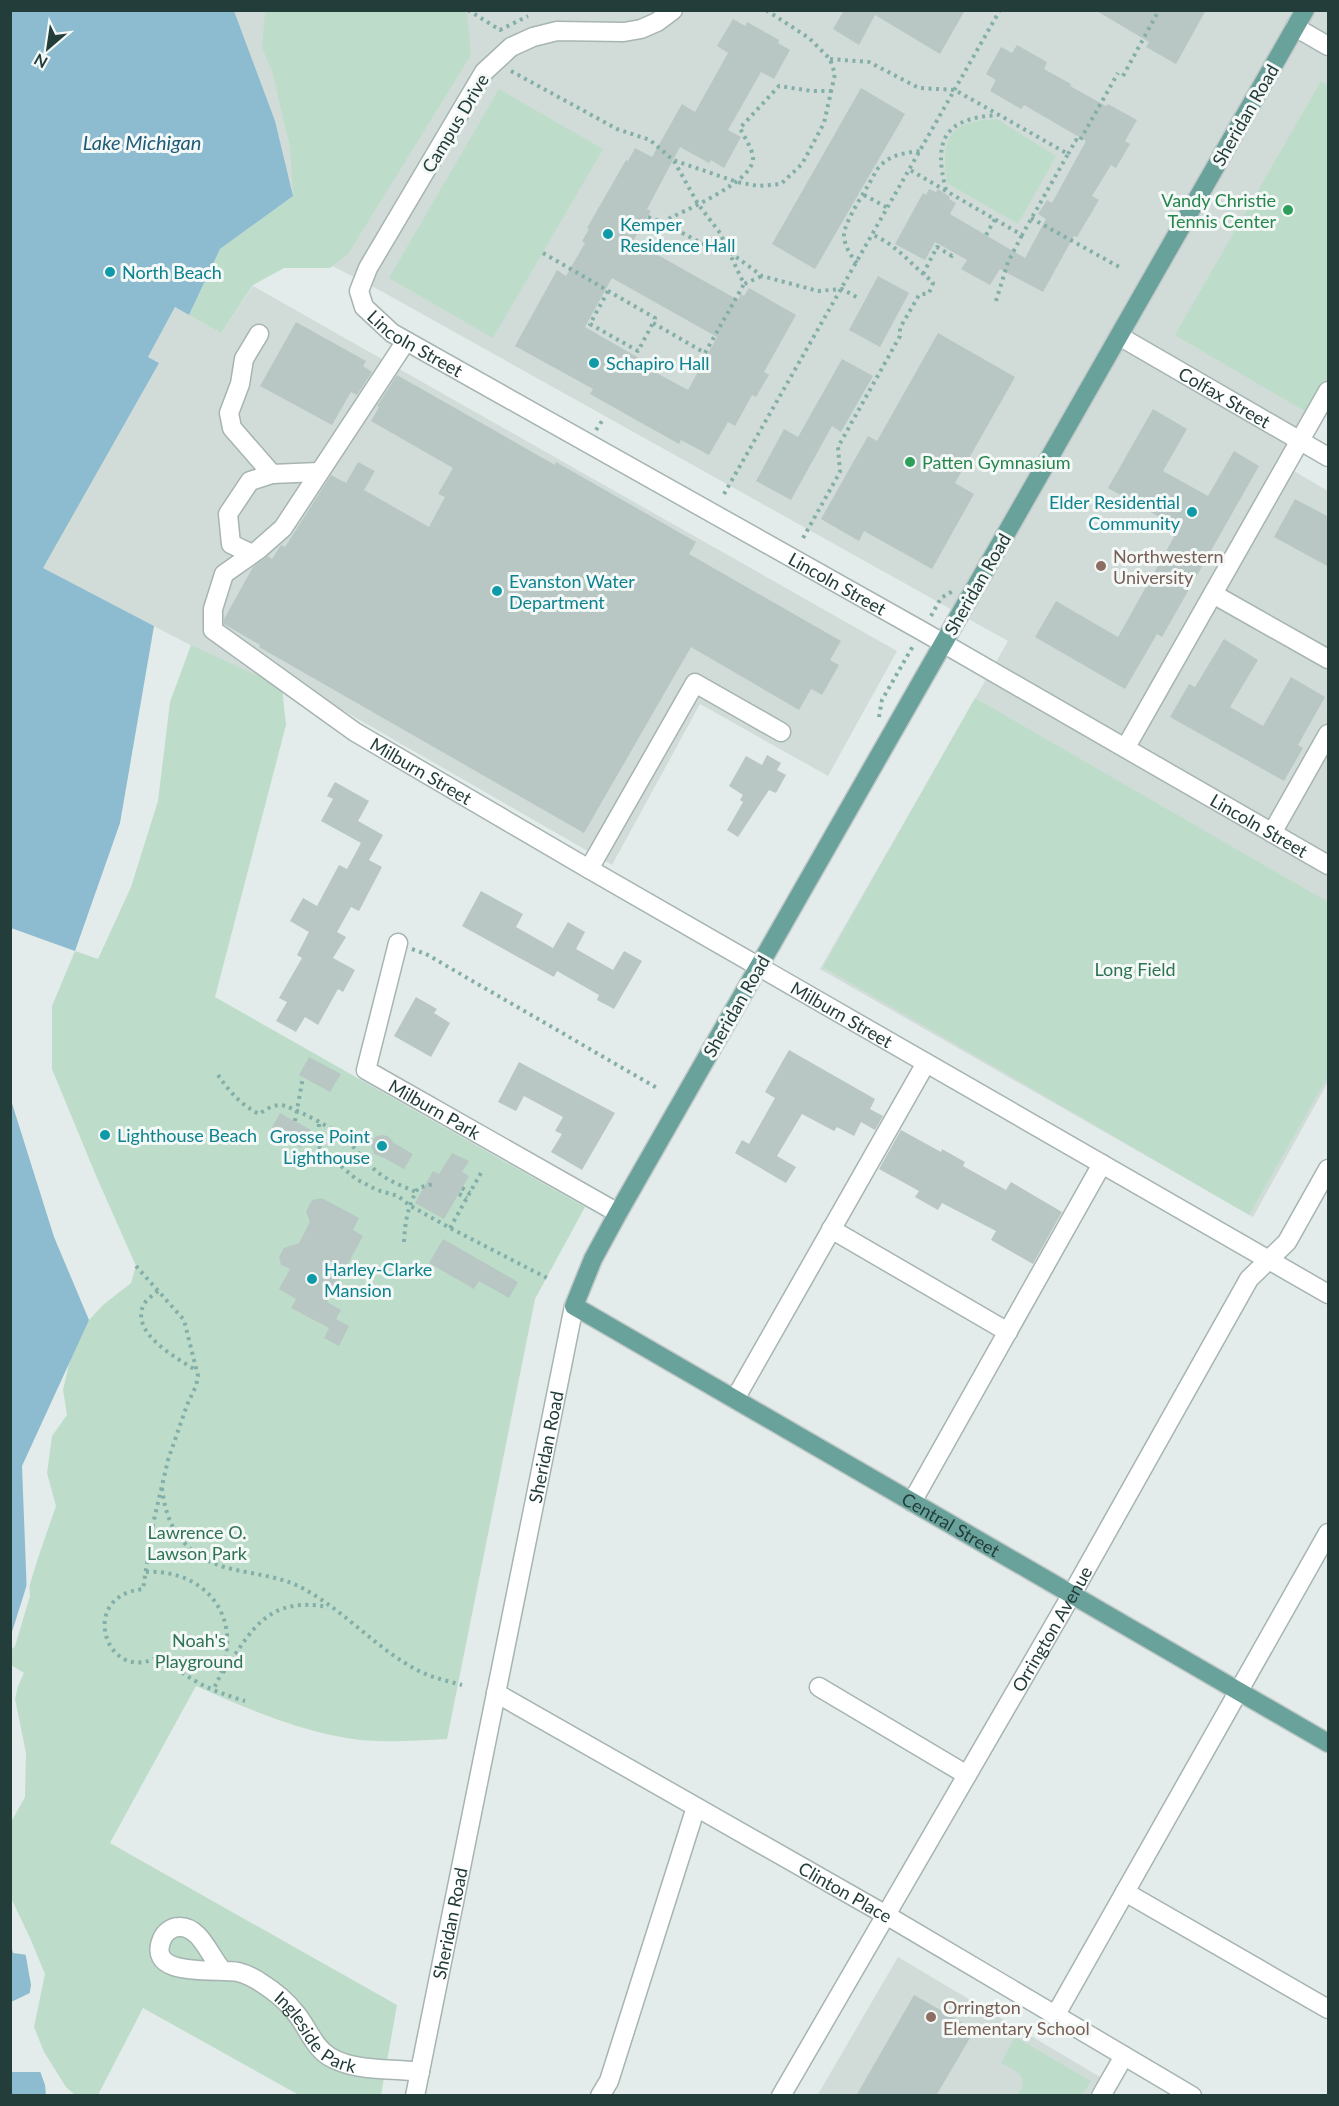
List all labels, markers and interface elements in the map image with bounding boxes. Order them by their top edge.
north arrow [18,18,78,78]
text: N [30,50,50,73]
street label: Sheridan Road [1207,60,1283,170]
street label: Campus Drive [417,70,493,176]
water label: Lake Michigan [83,130,201,154]
place label: Vandy Christie Tennis Center [1161,189,1276,232]
marker: Vandy Christie Tennis Center [1281,203,1295,217]
place label: Kemper Residence Hall [620,213,735,256]
marker: Kemper Residence Hall [601,227,615,241]
place label: North Beach [122,261,222,283]
marker: North Beach [103,265,117,279]
street label: Lincoln Street [363,305,467,382]
place label: Schapiro Hall [606,352,710,374]
marker: Schapiro Hall [587,356,601,370]
street label: Colfax Street [1175,362,1275,433]
place label: Patten Gymnasium [922,451,1071,473]
marker: Patten Gymnasium [903,455,917,469]
place label: Elder Residential Community [1049,491,1181,534]
marker: Elder Residential Community [1185,505,1199,519]
street label: Sheridan Road [939,529,1015,639]
place label: Northwestern University [1113,545,1224,588]
street label: Lincoln Street [785,547,891,620]
marker: Northwestern University [1094,559,1108,573]
place label: Evanston Water Department [509,570,635,613]
marker: Evanston Water Department [490,584,504,598]
street label: Milburn Street [366,732,476,809]
street label: Lincoln Street [1207,789,1312,862]
street label: Sheridan Road [698,951,774,1061]
park label: Long Field [1094,958,1176,980]
street label: Milburn Street [787,976,897,1053]
street label: Milburn Park [385,1074,485,1144]
place label: Lighthouse Beach [117,1124,257,1146]
place label: Grosse Point Lighthouse [270,1125,371,1168]
marker: Lighthouse Beach [98,1128,112,1142]
marker: Grosse Point Lighthouse [375,1139,389,1153]
place label: Harley-Clarke Mansion [324,1258,432,1301]
marker: Harley-Clarke Mansion [305,1272,319,1286]
street label: Sheridan Road [524,1389,568,1505]
street label: Central Street [898,1487,1004,1562]
park label: Lawrence O. Lawson Park [147,1521,248,1564]
street label: Orrington Avenue [1007,1562,1097,1696]
park label: Noah's Playground [155,1629,243,1672]
street label: Clinton Place [795,1857,896,1927]
street label: Sheridan Road [428,1866,472,1981]
street label: Ingleside Park [270,1986,359,2077]
place label: Orrington Elementary School [943,1996,1090,2039]
marker: Orrington Elementary School [924,2010,938,2024]

